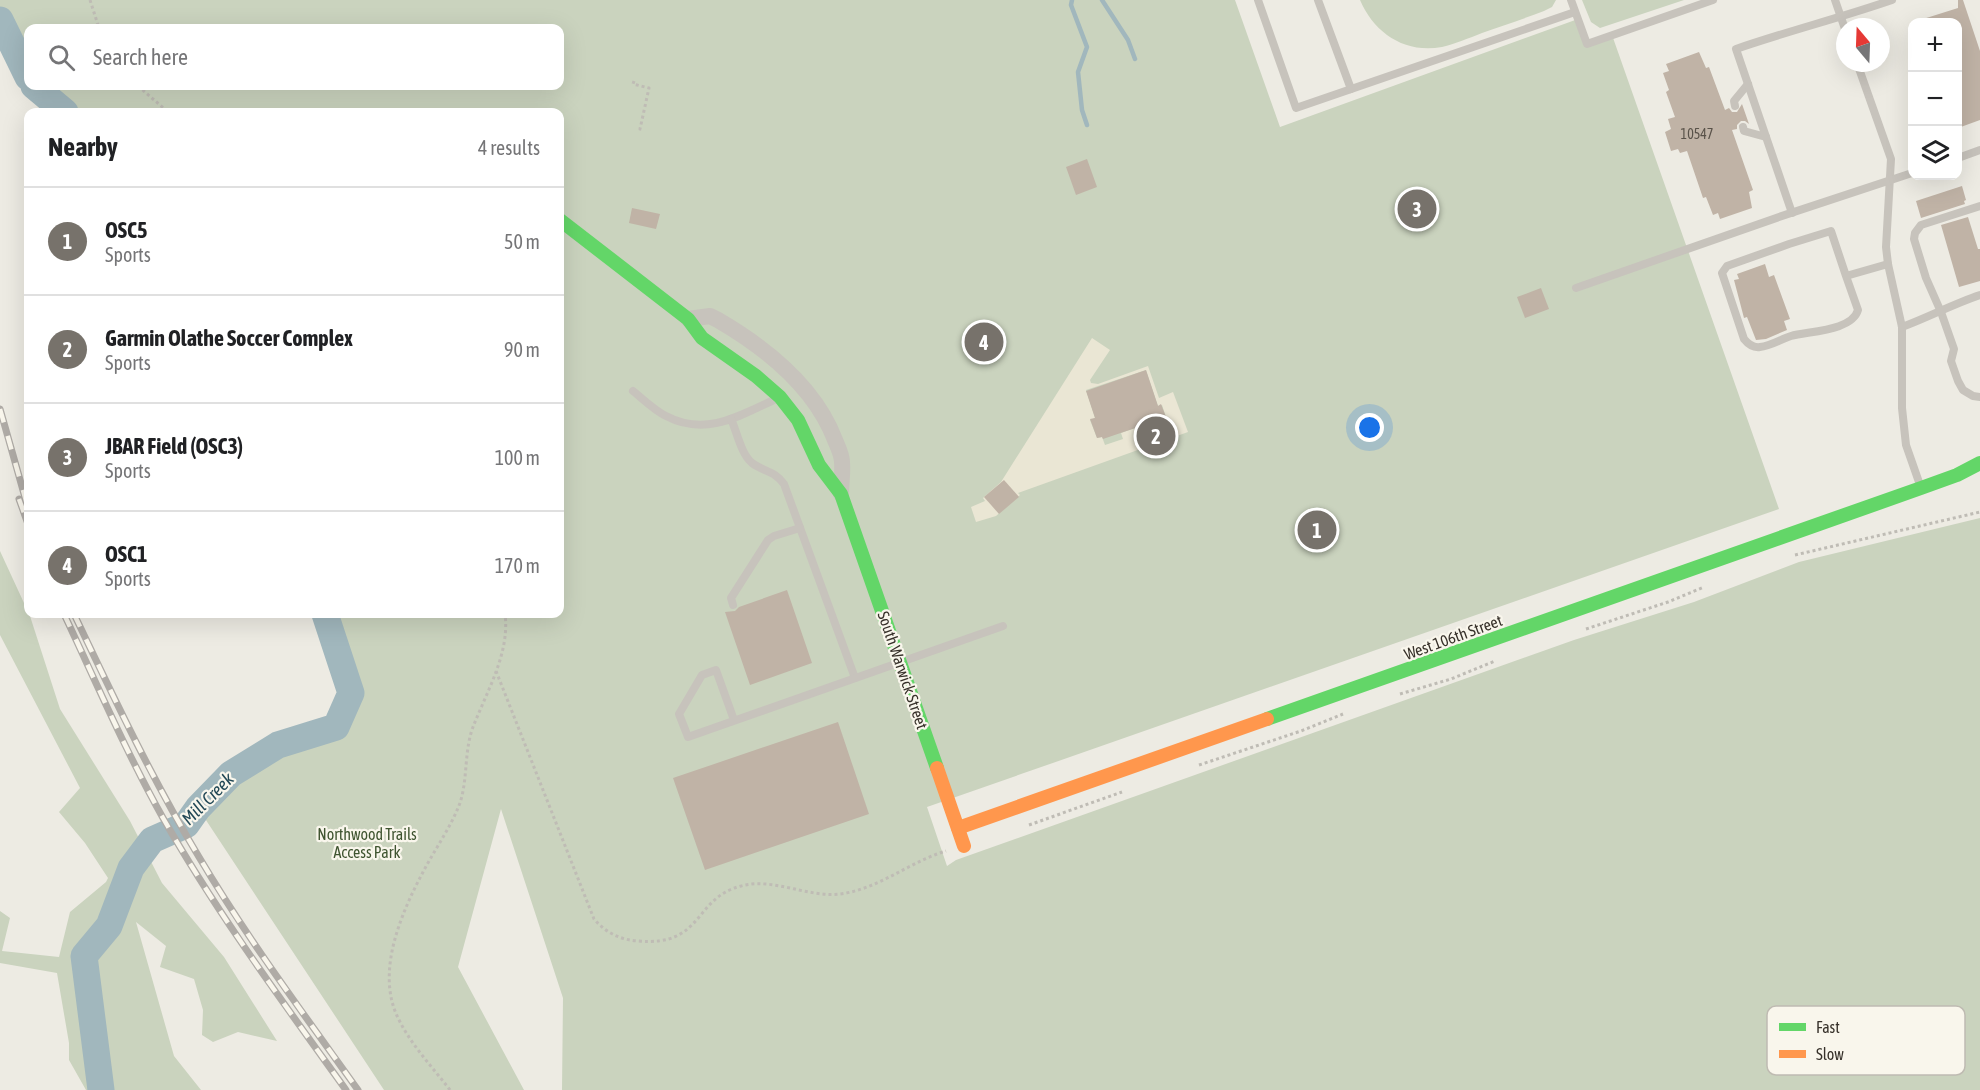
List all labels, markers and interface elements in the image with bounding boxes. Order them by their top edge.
north arrow [1836,18,1890,72]
map controls [1908,18,1962,180]
button: + [1908,18,1962,72]
search box [24,24,564,90]
icon: search [45,41,78,74]
text: Search here [93,44,188,70]
button: − [1908,72,1962,126]
house number: 10547 [1681,126,1713,142]
button: layers [1908,126,1962,180]
text: Nearby [48,132,118,162]
text: 4 results [478,136,540,159]
pin: 3 [1398,186,1436,232]
text: OSC5 [105,217,147,243]
text: 1 [63,230,72,253]
text: 50 m [504,230,540,253]
text: Sports [105,243,151,266]
pin: 4 [964,320,1004,364]
text: Garmin Olathe Soccer Complex [105,325,353,351]
text: 2 [63,338,72,361]
text: 90 m [504,338,540,361]
text: Sports [105,351,151,374]
your location [1355,413,1384,442]
pin: 2 [1136,414,1176,458]
text: JBAR Field (OSC3) [105,433,243,459]
text: 3 [63,446,72,469]
text: 100 m [495,446,540,469]
text: Sports [105,459,151,482]
pin: 1 [1298,508,1336,552]
text: OSC1 [105,541,147,567]
text: 4 [63,554,72,577]
text: 170 m [495,554,540,577]
text: Sports [105,567,151,590]
street label: South Warwick Street [874,609,932,732]
street label: West 106th Street [1401,611,1505,663]
water label: Mill Creek [177,767,239,829]
park label: Northwood Trails Access Park [317,825,417,861]
legend [1767,1006,1965,1075]
text: Fast [1816,1018,1840,1036]
text: Slow [1816,1045,1844,1063]

